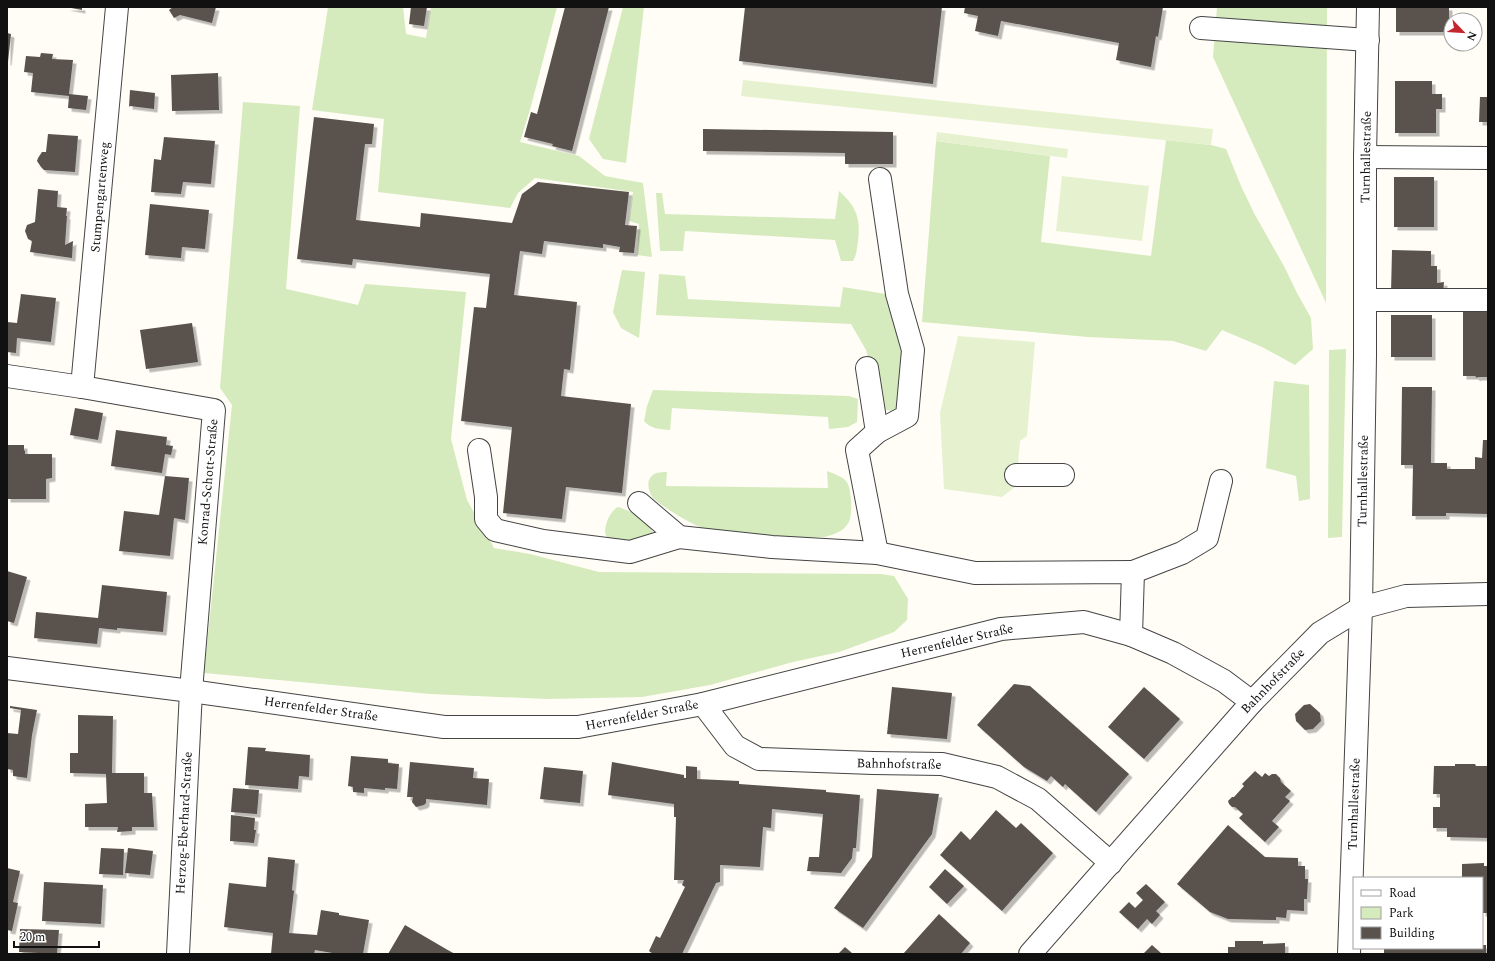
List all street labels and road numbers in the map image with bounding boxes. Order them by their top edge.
street label: Turnhallestraße [1355,111,1377,203]
street label: Stumpengartenweg [85,141,115,253]
street label: Konrad-Schott-Straße [193,418,223,546]
street label: Turnhallestraße [1352,435,1374,527]
street label: Herrenfelder Straße [899,618,1015,664]
street label: Bahnhofstraße [1236,643,1310,719]
street label: Herrenfelder Straße [263,691,379,727]
street label: Herrenfelder Straße [584,694,700,736]
street label: Herzog-Eberhard-Straße [170,751,198,895]
street label: Bahnhofstraße [856,753,942,775]
street label: Turnhallestraße [1342,757,1366,851]

